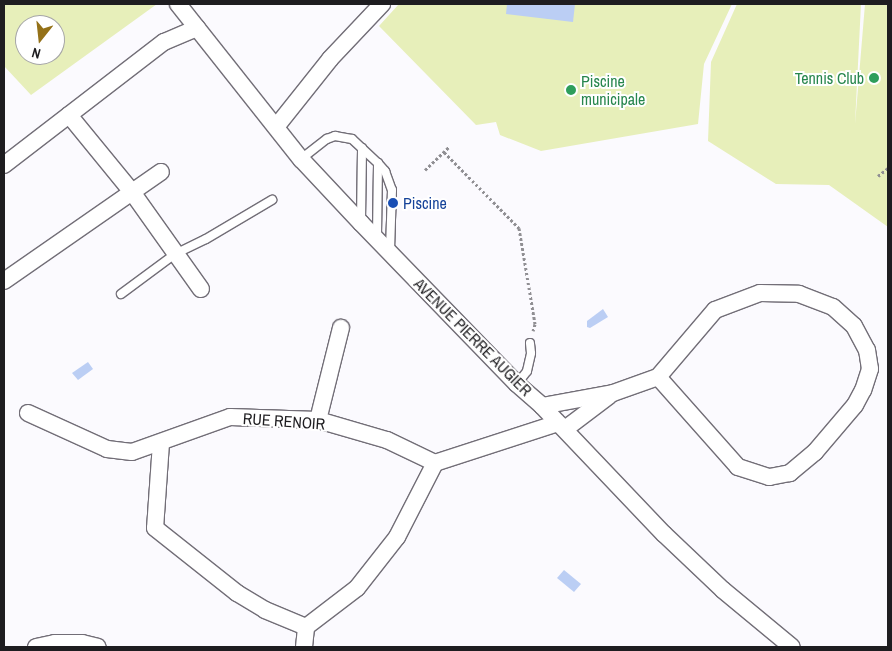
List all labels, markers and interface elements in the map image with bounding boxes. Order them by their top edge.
north arrow [15,15,65,65]
text: N [30,44,43,63]
place label: Tennis Club [795,68,864,88]
place label: Piscine municipale [581,71,645,109]
marker: Tennis Club [868,72,880,84]
marker: Piscine municipale [565,84,577,96]
place label: Piscine [403,193,447,213]
marker: Piscine [387,197,399,209]
street label: AVENUE PIERRE AUGIER [410,274,536,400]
street label: RUE RENOIR [242,409,326,433]

